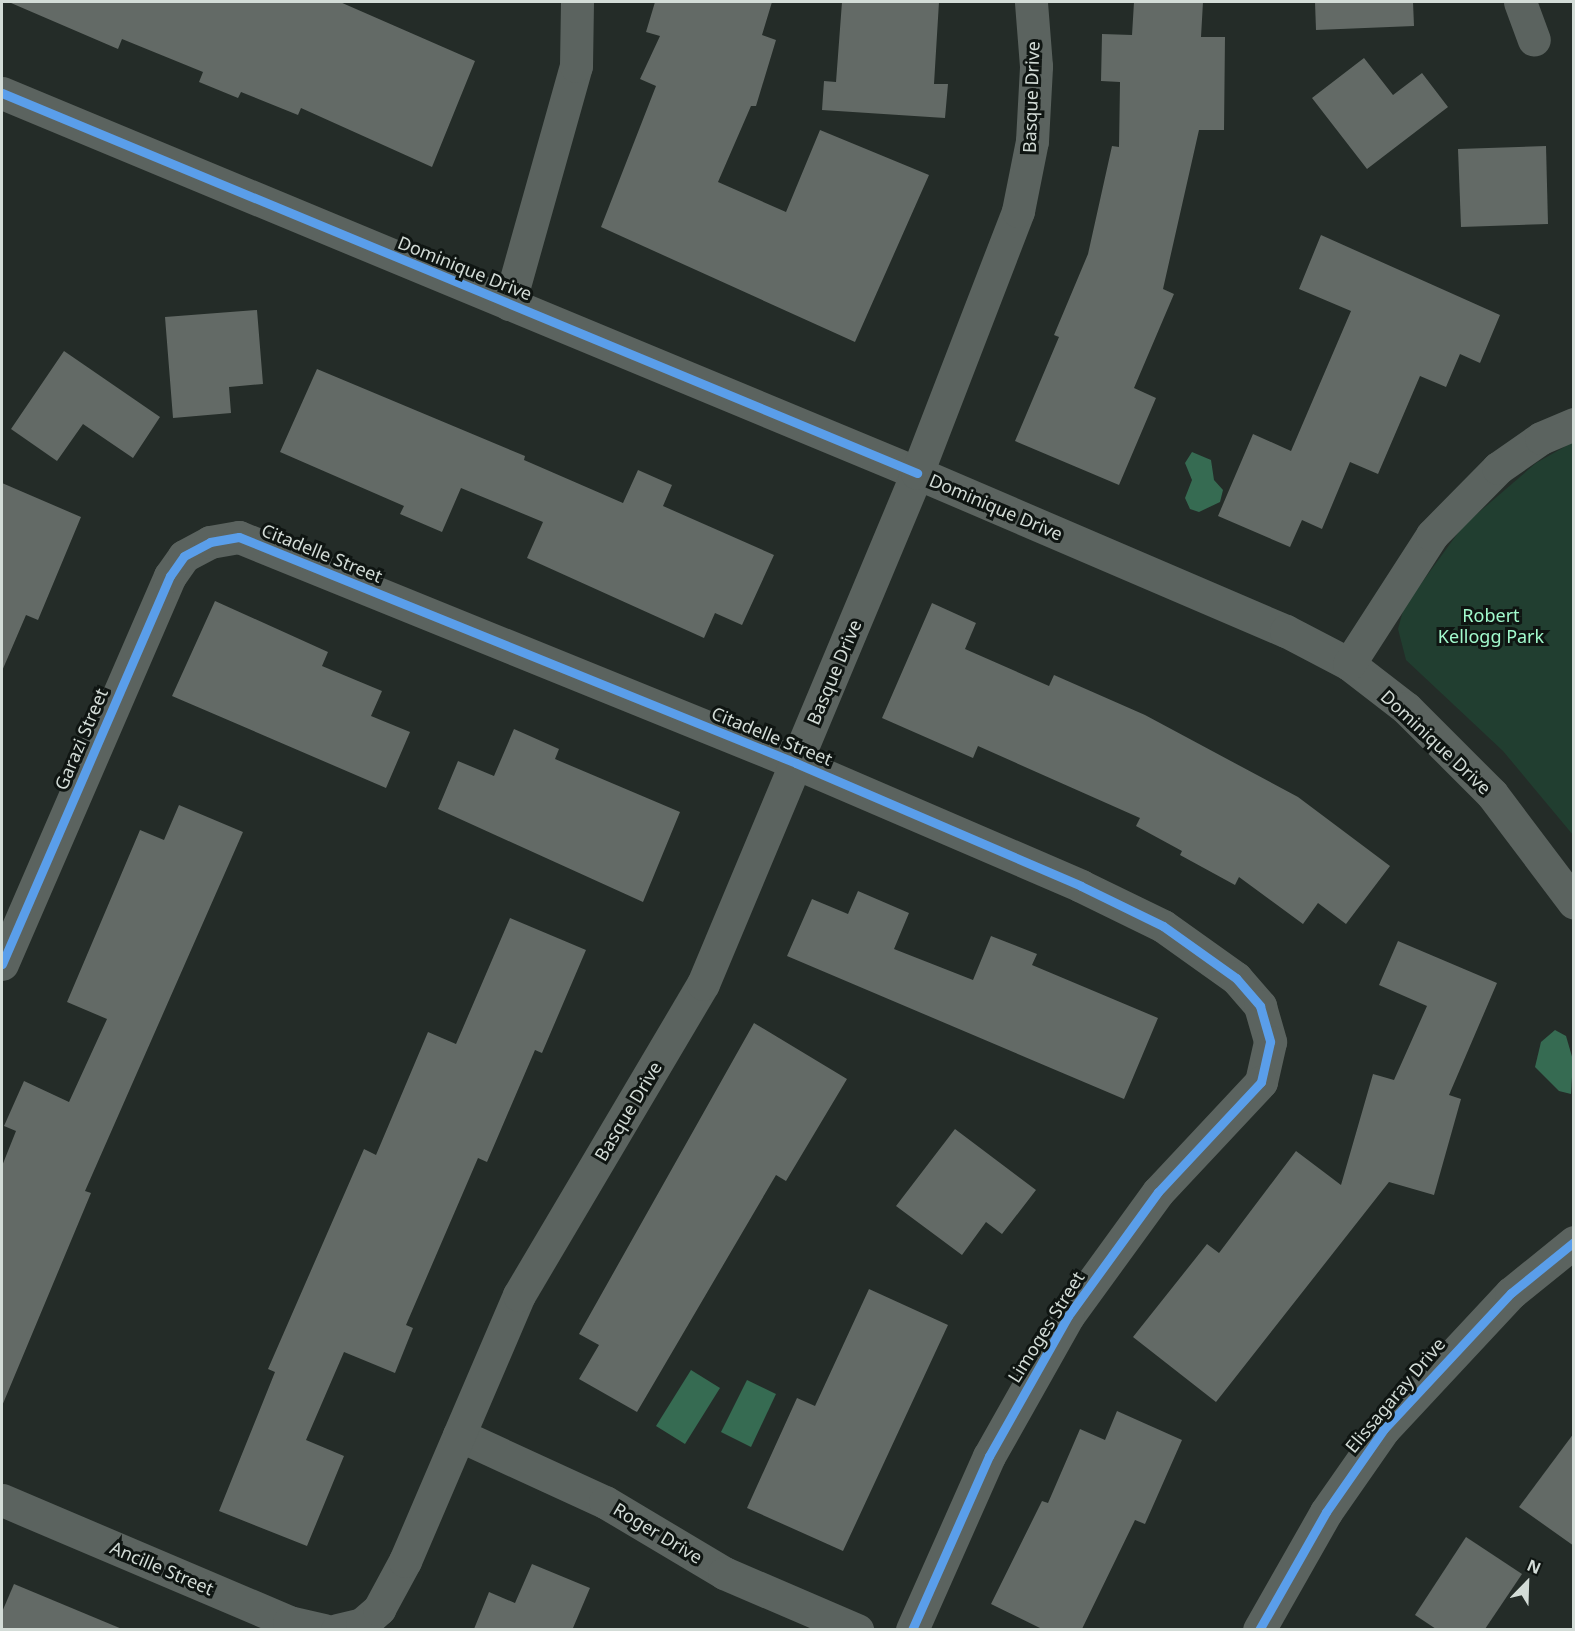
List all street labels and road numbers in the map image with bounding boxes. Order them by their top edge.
street label: Basque Drive [1018,41,1044,153]
street label: Dominique Drive [395,231,535,305]
street label: Dominique Drive [926,469,1066,545]
street label: Citadelle Street [259,519,385,587]
street label: Basque Drive [802,616,866,728]
street label: Garazi Street [50,685,112,793]
street label: Dominique Drive [1376,685,1496,799]
street label: Citadelle Street [709,702,835,770]
street label: Basque Drive [590,1057,666,1165]
street label: Limoges Street [1003,1268,1089,1386]
street label: Elissagaray Drive [1341,1333,1449,1457]
street label: Roger Drive [610,1498,706,1568]
street label: Ancille Street [107,1537,217,1599]

